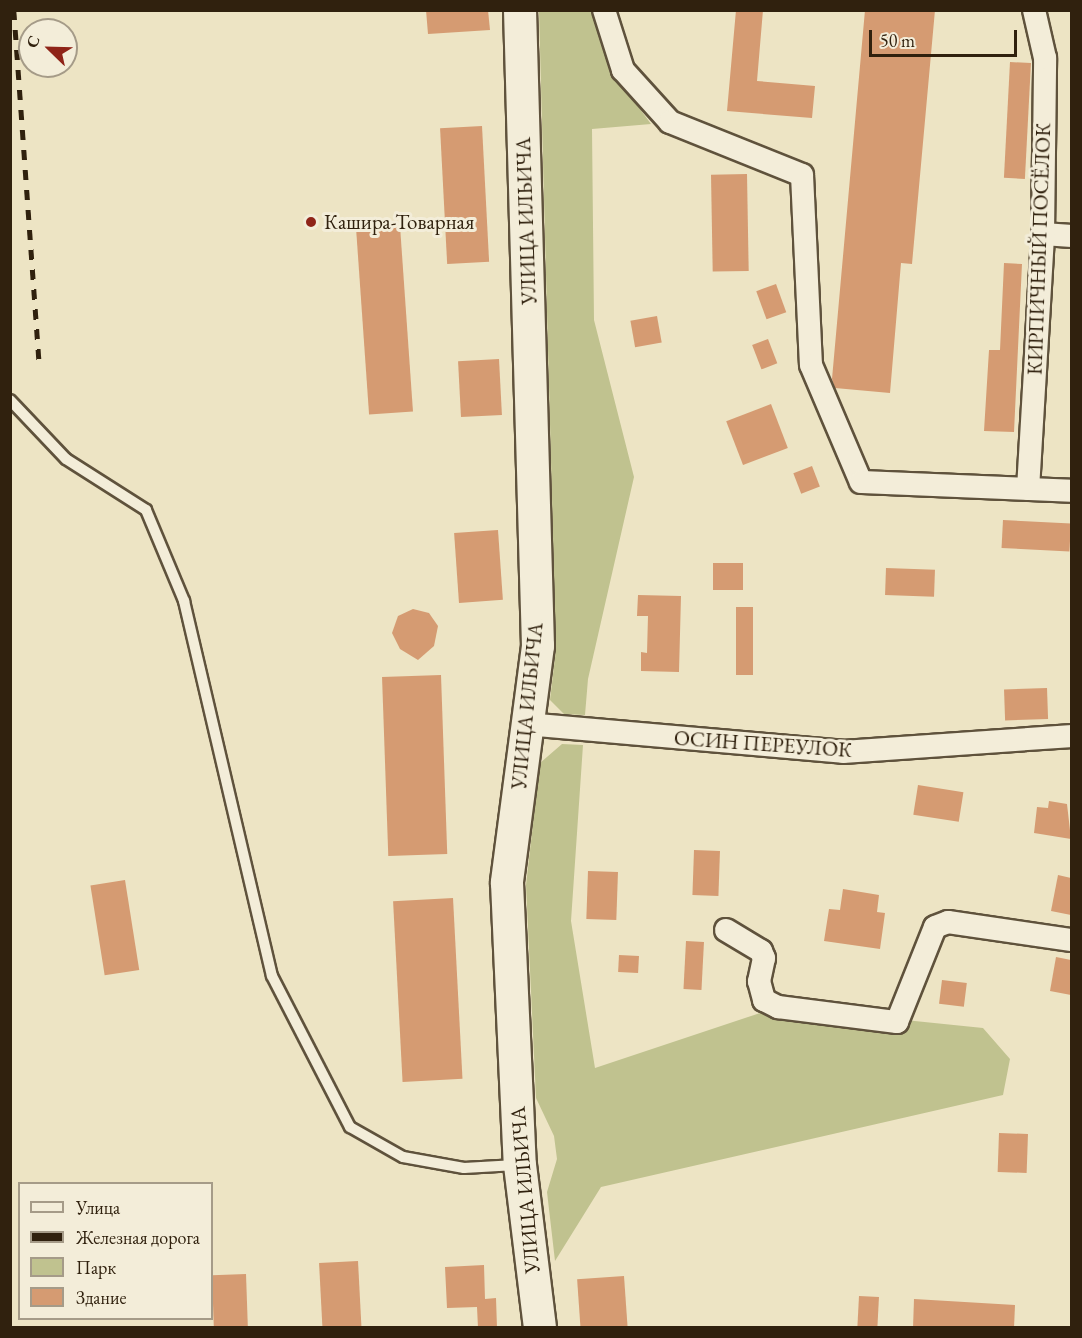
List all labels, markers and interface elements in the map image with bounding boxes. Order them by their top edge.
north arrow [18,18,78,78]
scale bar [872,18,1020,56]
text: 50 m [880,29,915,52]
text: С [21,32,45,51]
street label: КИРПИЧНЫЙ ПОСЁЛОК [1022,123,1056,375]
street label: УЛИЦА ИЛЬИЧА [510,137,542,305]
place label: Кашира-Товарная [324,209,474,235]
marker: Кашира-Товарная [302,213,320,231]
street label: УЛИЦА ИЛЬИЧА [506,621,548,791]
street label: ОСИН ПЕРЕУЛОК [673,725,853,763]
street label: УЛИЦА ИЛЬИЧА [505,1105,545,1275]
legend [18,1182,213,1320]
text: Улица [76,1196,120,1219]
text: Железная дорога [76,1226,200,1249]
text: Парк [76,1256,116,1279]
text: Здание [76,1286,126,1309]

